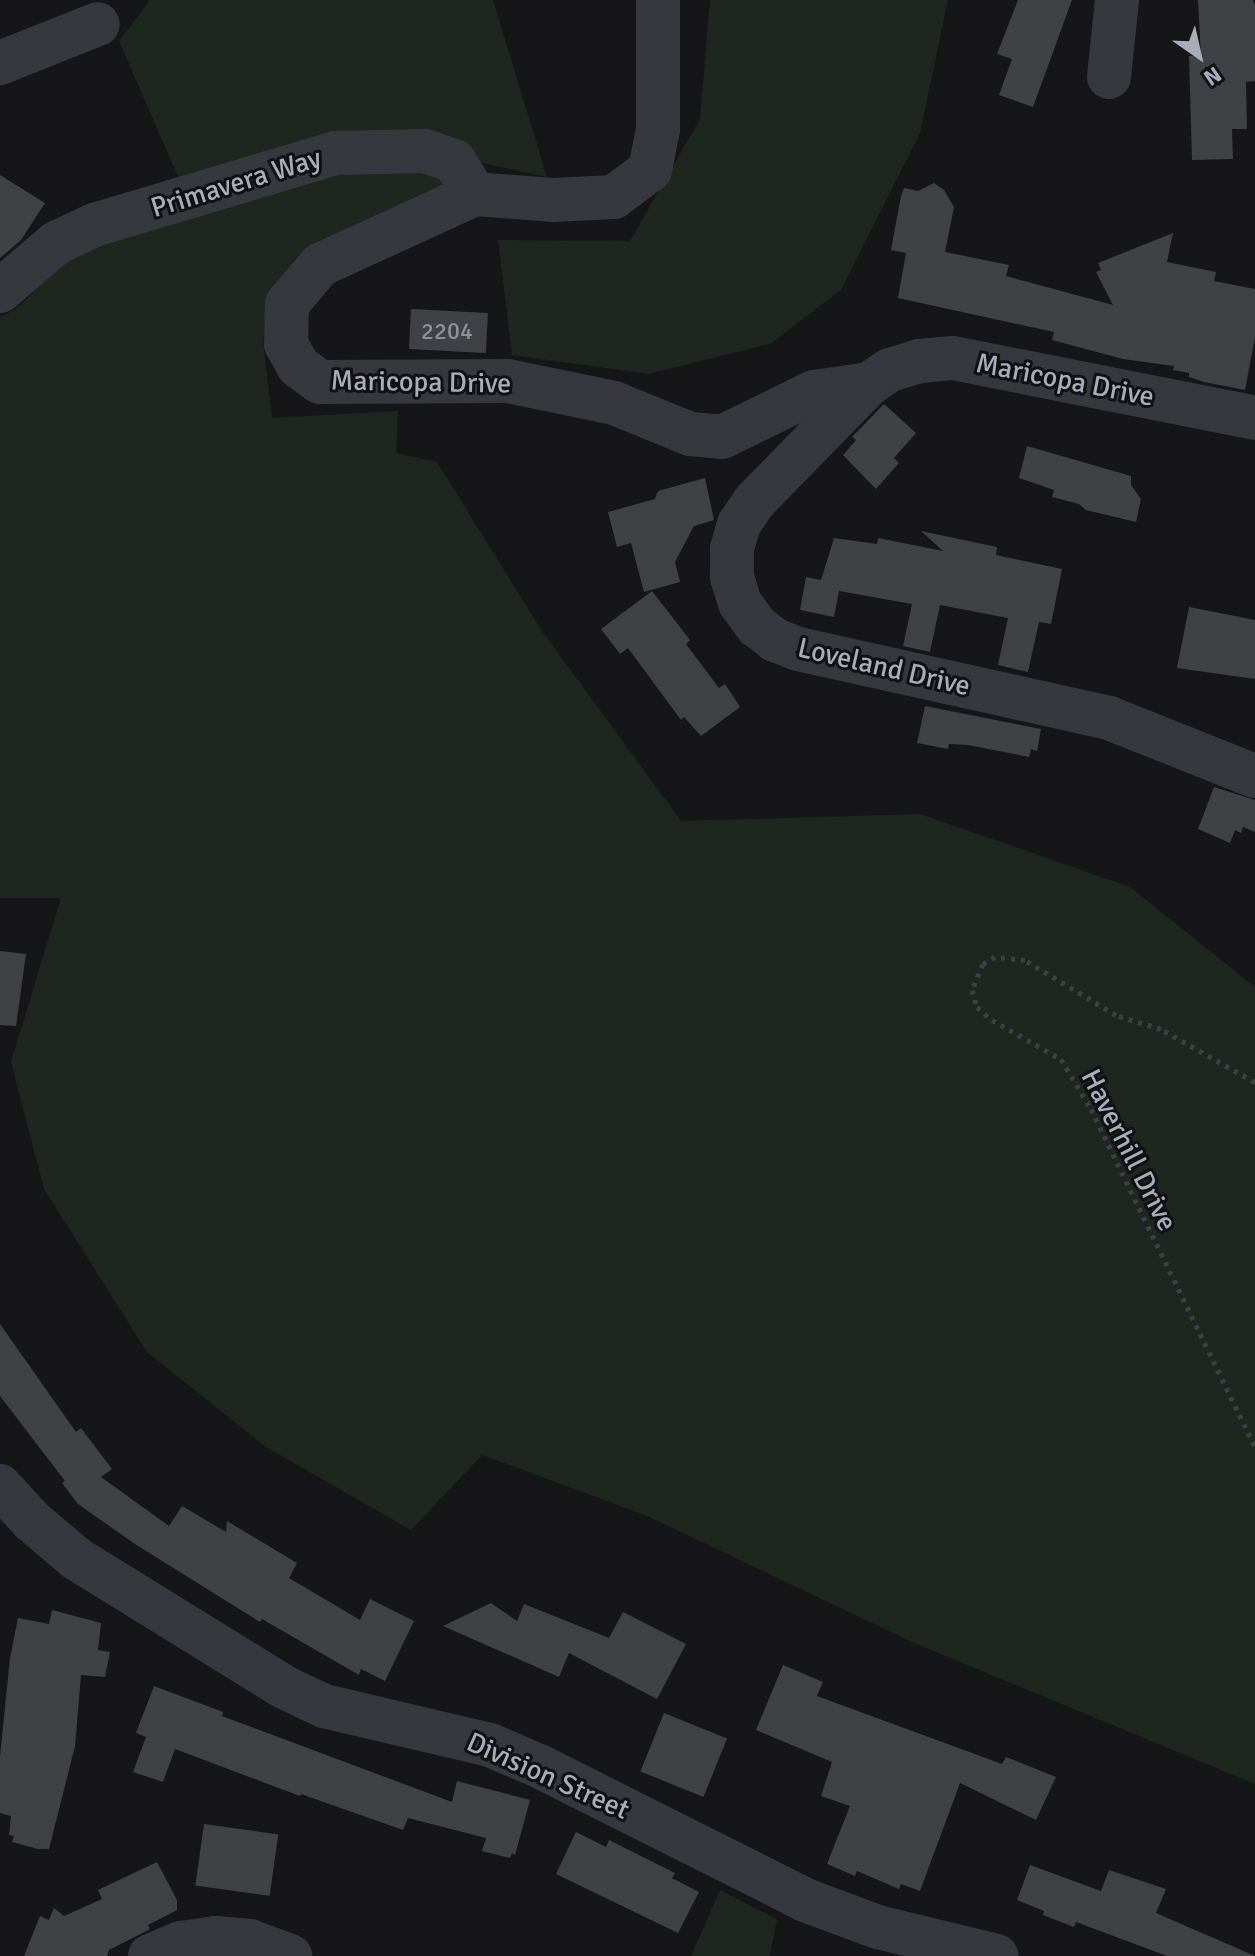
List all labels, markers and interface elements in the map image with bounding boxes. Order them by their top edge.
north arrow [1159,16,1239,96]
text: N [1199,61,1227,92]
street label: Primavera Way [147,141,325,225]
house number: 2204 [421,318,473,346]
street label: Maricopa Drive [973,346,1157,414]
street label: Maricopa Drive [330,364,512,400]
street label: Loveland Drive [795,631,973,703]
street label: Haverhill Drive [1074,1063,1184,1237]
street label: Division Street [462,1725,634,1827]

